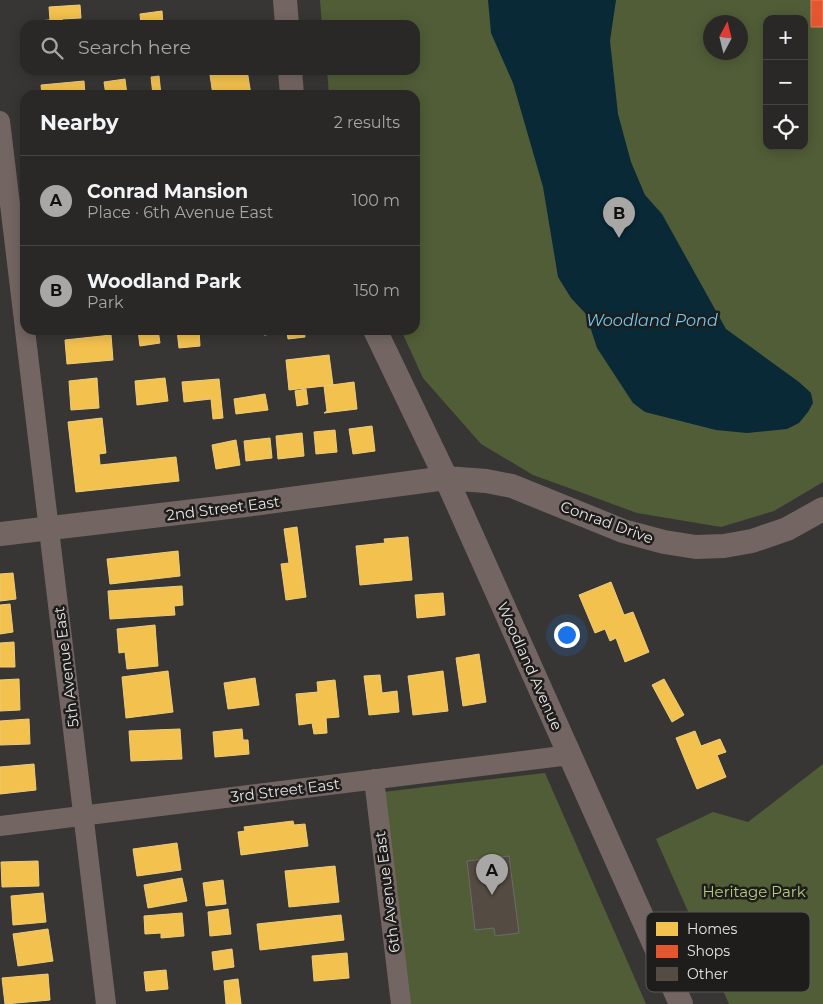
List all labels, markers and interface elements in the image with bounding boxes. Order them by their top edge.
north arrow [703,15,748,60]
map controls [763,15,808,150]
button: + [763,15,808,60]
search box [20,20,420,75]
icon: search [38,34,66,62]
text: Search here [78,36,191,59]
button: − [763,60,808,105]
button: locate [763,105,808,150]
text: Nearby [40,110,119,135]
text: 2 results [334,113,400,132]
text: Conrad Mansion [87,180,248,203]
text: A [50,191,62,210]
text: 100 m [352,191,400,210]
pin: B [603,197,635,238]
text: Place · 6th Avenue East [87,203,273,222]
text: Woodland Park [87,270,241,293]
text: B [50,281,62,300]
text: 150 m [353,281,400,300]
text: Park [87,293,124,312]
water label: Woodland Pond [586,311,718,330]
street label: 2nd Street East [165,492,281,524]
street label: Conrad Drive [558,496,656,548]
street label: Woodland Avenue [493,599,567,733]
street label: 5th Avenue East [49,606,83,728]
your location [554,622,580,648]
street label: 3rd Street East [229,774,341,806]
street label: 6th Avenue East [370,830,404,954]
pin: A [476,854,508,895]
park label: Heritage Park [702,882,806,901]
legend [646,912,810,992]
text: Homes [687,920,737,938]
text: Shops [687,942,730,960]
text: Other [687,965,728,983]

